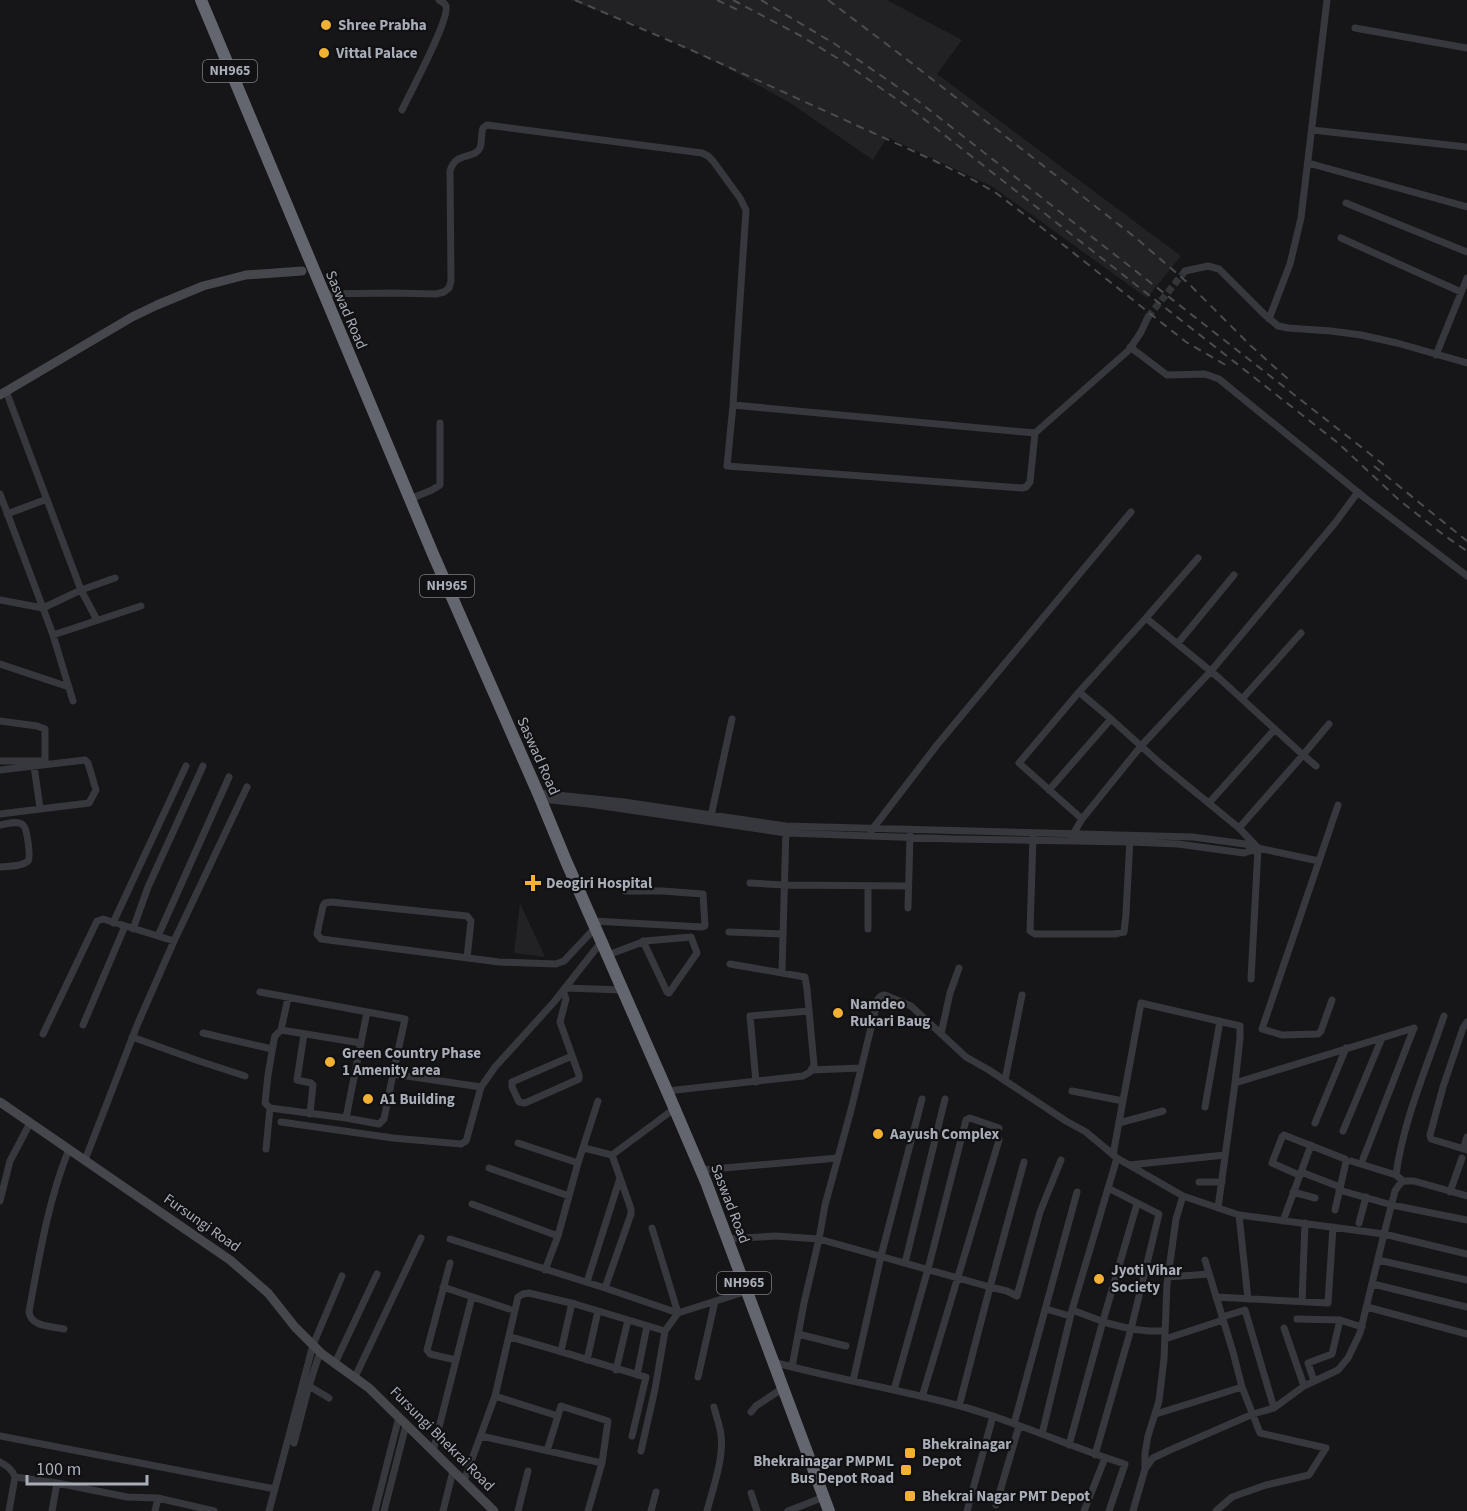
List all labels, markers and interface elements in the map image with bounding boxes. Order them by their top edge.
place label: Shree Prabha [338,15,427,36]
marker: Shree Prabha [319,18,333,32]
place label: Vittal Palace [335,43,418,64]
marker: Vittal Palace [317,46,331,60]
road number: NH965 [203,60,257,82]
street label: Saswad Road [320,267,372,353]
road number: NH965 [420,575,474,597]
street label: Saswad Road [511,714,565,798]
place label: Deogiri Hospital [546,873,653,894]
marker: Deogiri Hospital [524,874,542,892]
place label: Namdeo Rukari Baug [850,994,930,1032]
marker: Namdeo Rukari Baug [831,1006,845,1020]
place label: Green Country Phase 1 Amenity area [342,1043,481,1081]
marker: Green Country Phase 1 Amenity area [323,1055,337,1069]
place label: A1 Building [379,1089,455,1110]
marker: A1 Building [361,1092,375,1106]
place label: Aayush Complex [889,1124,1000,1145]
marker: Aayush Complex [871,1127,885,1141]
street label: Saswad Road [705,1161,755,1247]
street label: Fursungi Road [159,1189,245,1257]
place label: Jyoti Vihar Society [1111,1260,1182,1298]
road number: NH965 [717,1272,771,1294]
marker: Jyoti Vihar Society [1092,1272,1106,1286]
street label: Fursungi Bhekrai Road [385,1382,499,1496]
place label: Bhekrainagar Depot [922,1434,1011,1472]
marker: Bhekrainagar Depot [903,1446,917,1460]
scale bar [27,1448,147,1486]
place label: Bhekrainagar PMPML Bus Depot Road [753,1451,894,1489]
text: 100 m [36,1457,81,1482]
marker: Bhekrainagar PMPML Bus Depot Road [899,1463,913,1477]
place label: Bhekrai Nagar PMT Depot [922,1486,1090,1507]
marker: Bhekrai Nagar PMT Depot [903,1489,917,1503]

